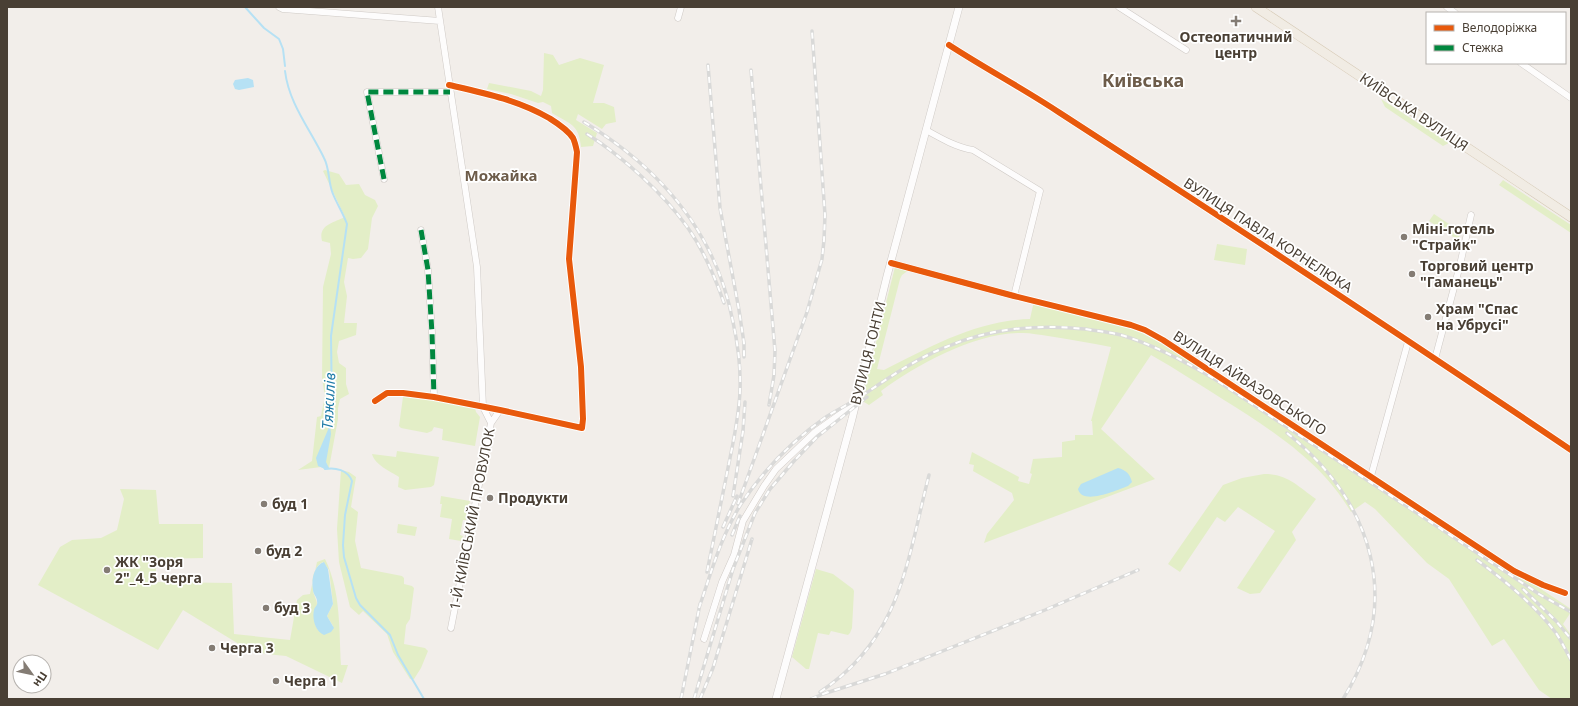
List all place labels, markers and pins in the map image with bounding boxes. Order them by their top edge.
marker: Остеопатичний центр [1230,15,1242,27]
place label: Остеопатичний центр [1180,27,1292,62]
place label: Міні-готель "Страйк" [1412,219,1495,254]
marker: Міні-готель "Страйк" [1399,232,1409,242]
place label: Торговий центр "Гаманець" [1420,256,1534,291]
marker: Торговий центр "Гаманець" [1407,269,1417,279]
place label: Храм "Спас на Убрусі" [1436,299,1518,334]
marker: Храм "Спас на Убрусі" [1423,312,1433,322]
place label: Продукти [498,488,568,507]
marker: Продукти [485,493,495,503]
place label: буд 1 [272,494,308,513]
marker: буд 1 [259,499,269,509]
place label: буд 2 [266,541,302,560]
marker: буд 2 [253,546,263,556]
place label: ЖК "Зоря 2"_4_5 черга [115,552,202,587]
marker: ЖК "Зоря 2"_4_5 черга [102,565,112,575]
place label: буд 3 [274,598,310,617]
marker: буд 3 [261,603,271,613]
place label: Черга 3 [220,638,274,657]
marker: Черга 3 [207,643,217,653]
place label: Черга 1 [284,671,338,690]
marker: Черга 1 [271,676,281,686]

